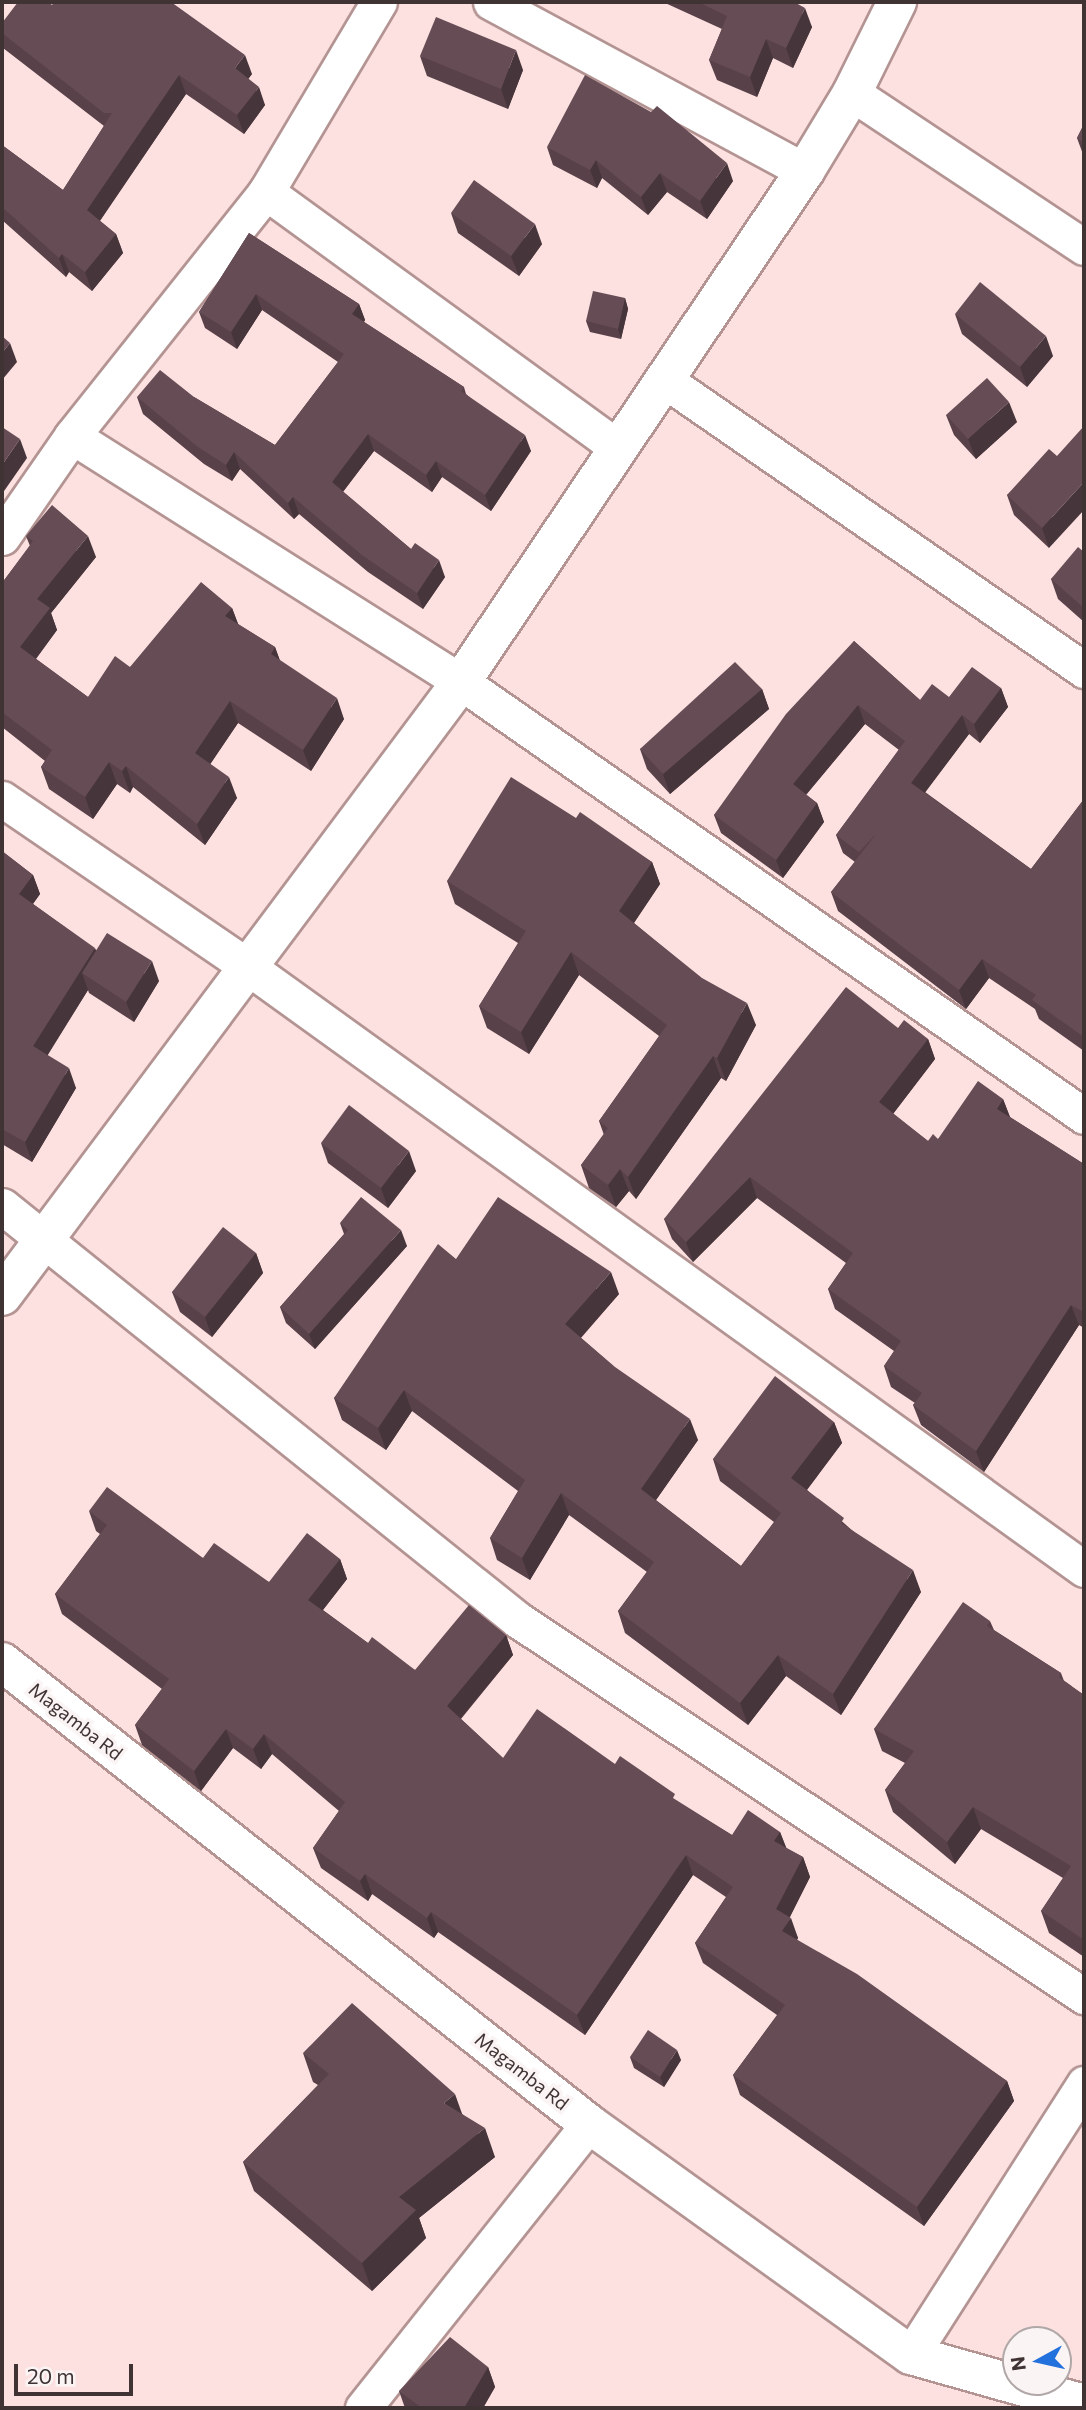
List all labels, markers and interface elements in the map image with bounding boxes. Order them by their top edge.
street label: Magamba Rd [25,1677,127,1765]
street label: Magamba Rd [471,2027,573,2115]
north arrow [1002,2326,1072,2396]
scale bar [18,2350,136,2394]
text: N [1005,2355,1030,2372]
text: 20 m [27,2363,75,2388]

